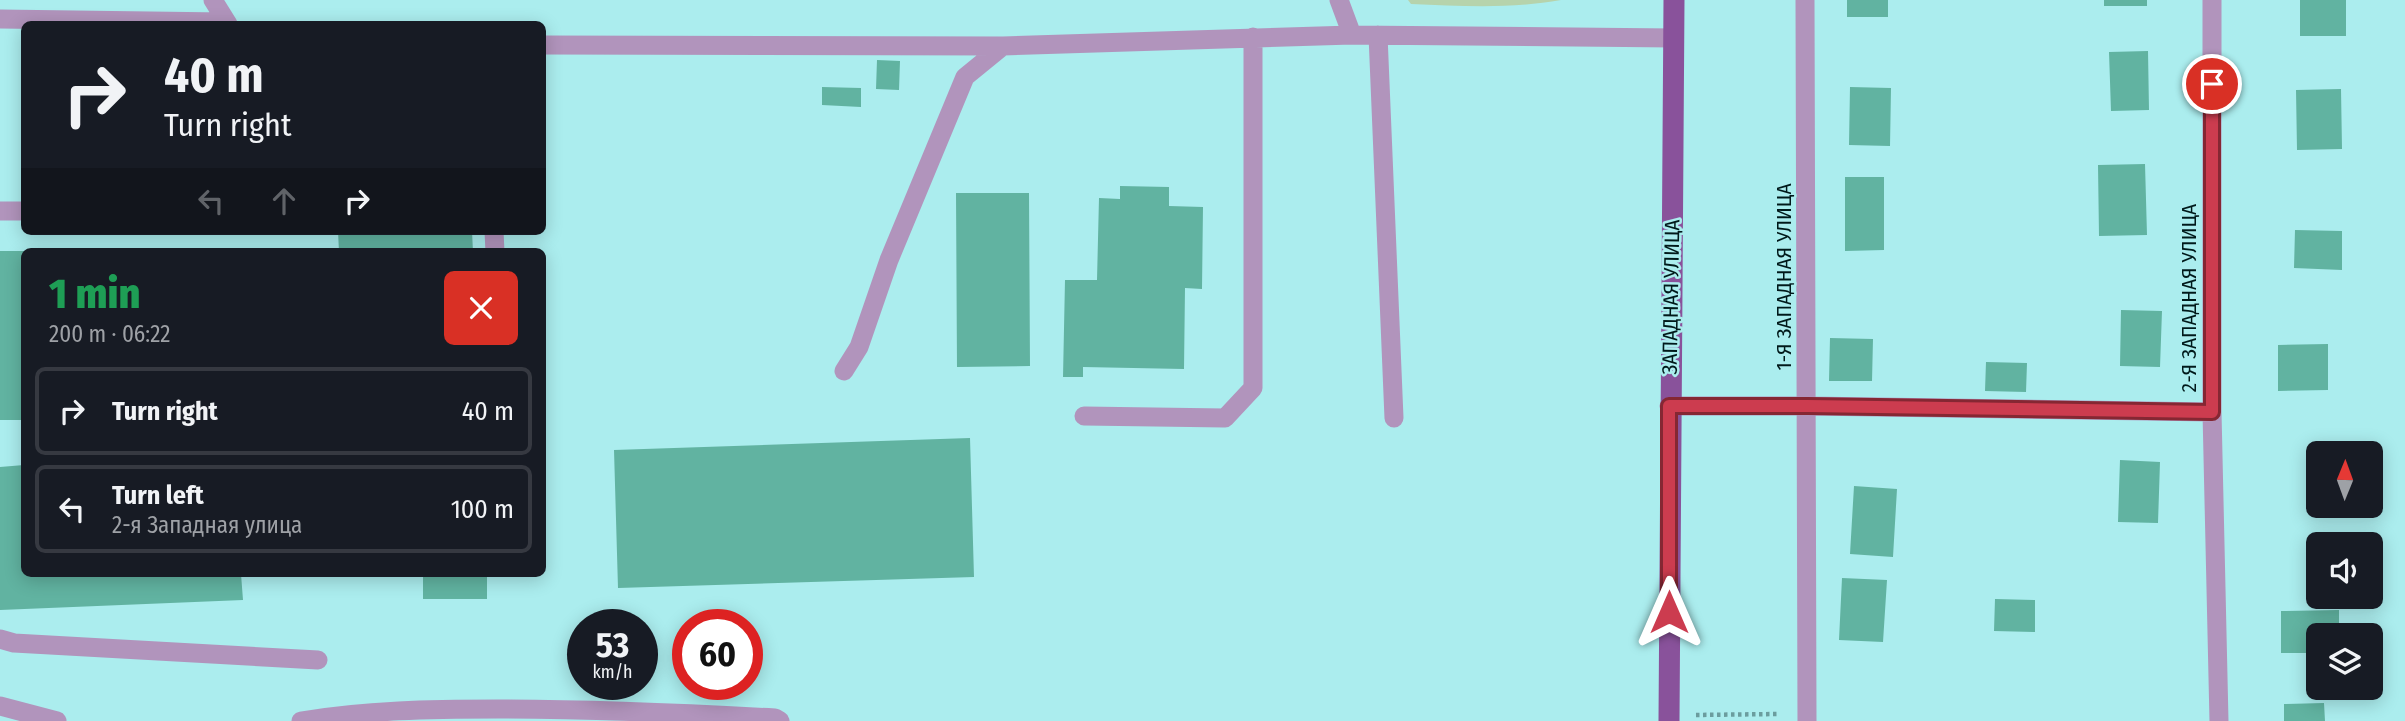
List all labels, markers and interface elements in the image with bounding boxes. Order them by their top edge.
text: 40 m [164,46,264,105]
icon: right [49,49,140,140]
pin [2182,54,2242,114]
icon: arrive [2193,65,2231,103]
text: Turn right [164,106,291,144]
icon: left [192,182,230,220]
icon: ahead [265,182,303,220]
icon: right [338,182,376,220]
street label: 1-Я ЗАПАДНАЯ УЛИЦА [1771,183,1797,371]
street label: 2-Я ЗАПАДНАЯ УЛИЦА [2176,204,2202,392]
street label: ЗАПАДНАЯ УЛИЦА [1657,219,1685,375]
text: 1 min [49,269,140,319]
button: close [444,271,518,345]
text: 200 m · 06:22 [49,320,170,348]
icon: right [53,392,91,430]
text: Turn right [112,396,218,427]
text: 40 m [462,396,514,427]
north arrow [2306,441,2384,518]
map controls [2306,441,2383,700]
text: Turn left [112,480,204,511]
icon: left [53,490,91,528]
text: 100 m [451,494,514,525]
text: 2-я Западная улица [112,511,302,539]
button: sound [2306,532,2383,609]
position arrow [1632,575,1706,649]
speed limit sign: 60 [672,609,763,700]
button: layers [2306,623,2383,700]
text: 53 [596,624,629,666]
text: km/h [592,661,633,683]

